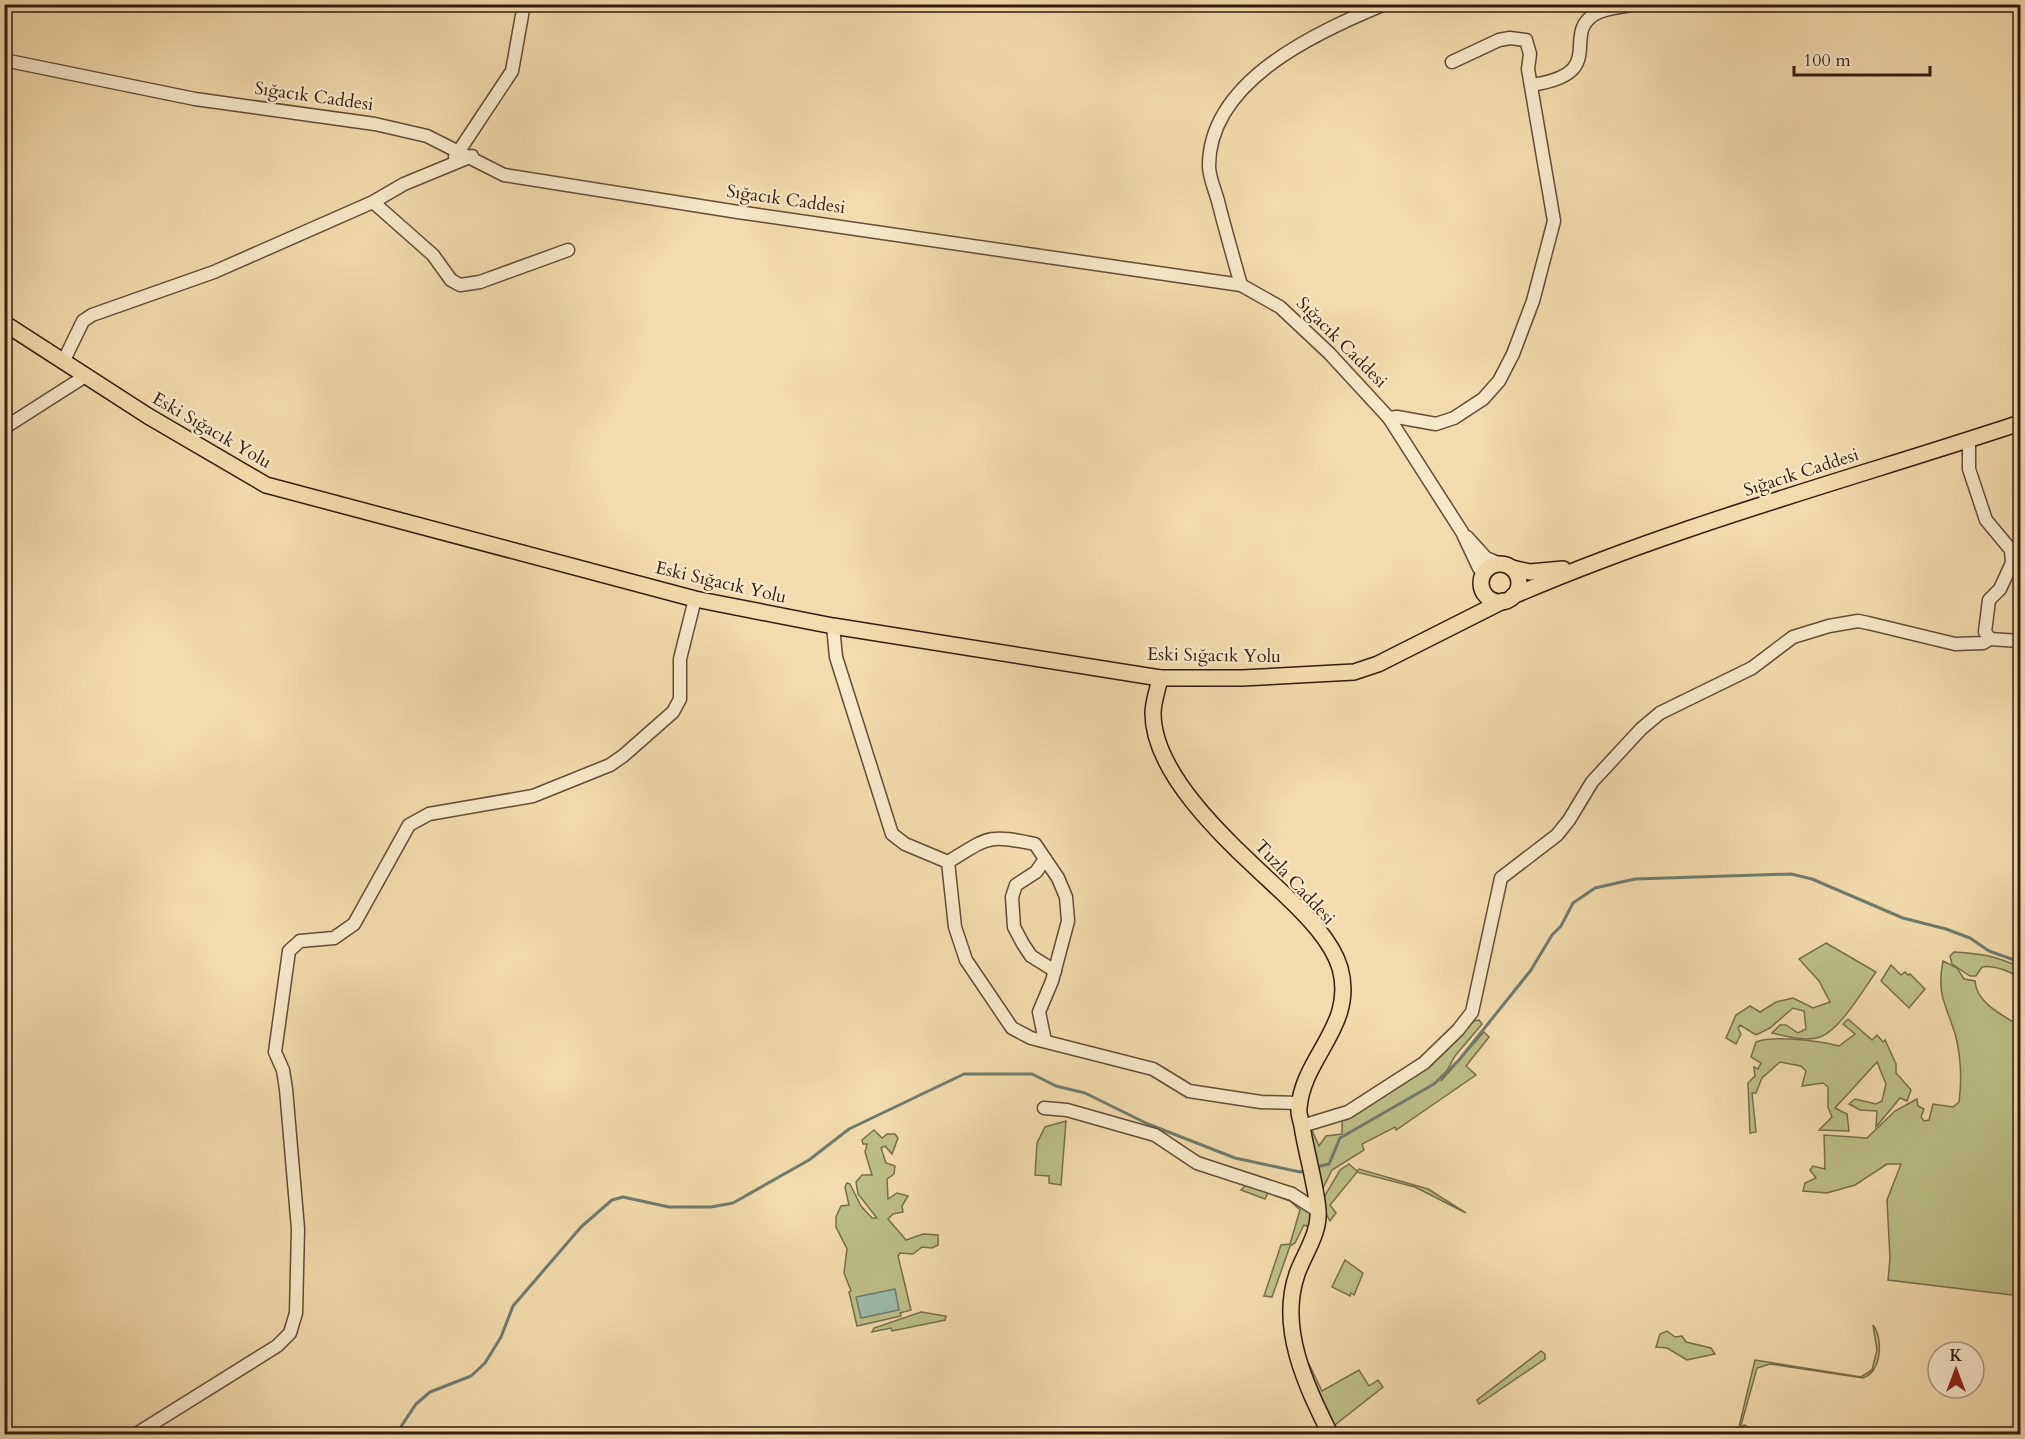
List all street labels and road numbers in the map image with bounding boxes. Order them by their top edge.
street label: Sığacık Caddesi [253,76,375,117]
street label: Sığacık Caddesi [725,179,847,220]
street label: Sığacık Caddesi [1291,291,1393,393]
street label: Eski Sığacık Yolu [147,386,276,475]
street label: Sığacık Caddesi [1740,442,1862,503]
street label: Eski Sığacık Yolu [653,555,789,610]
street label: Eski Sığacık Yolu [1147,642,1281,669]
street label: Tuzla Caddesi [1249,834,1341,930]

